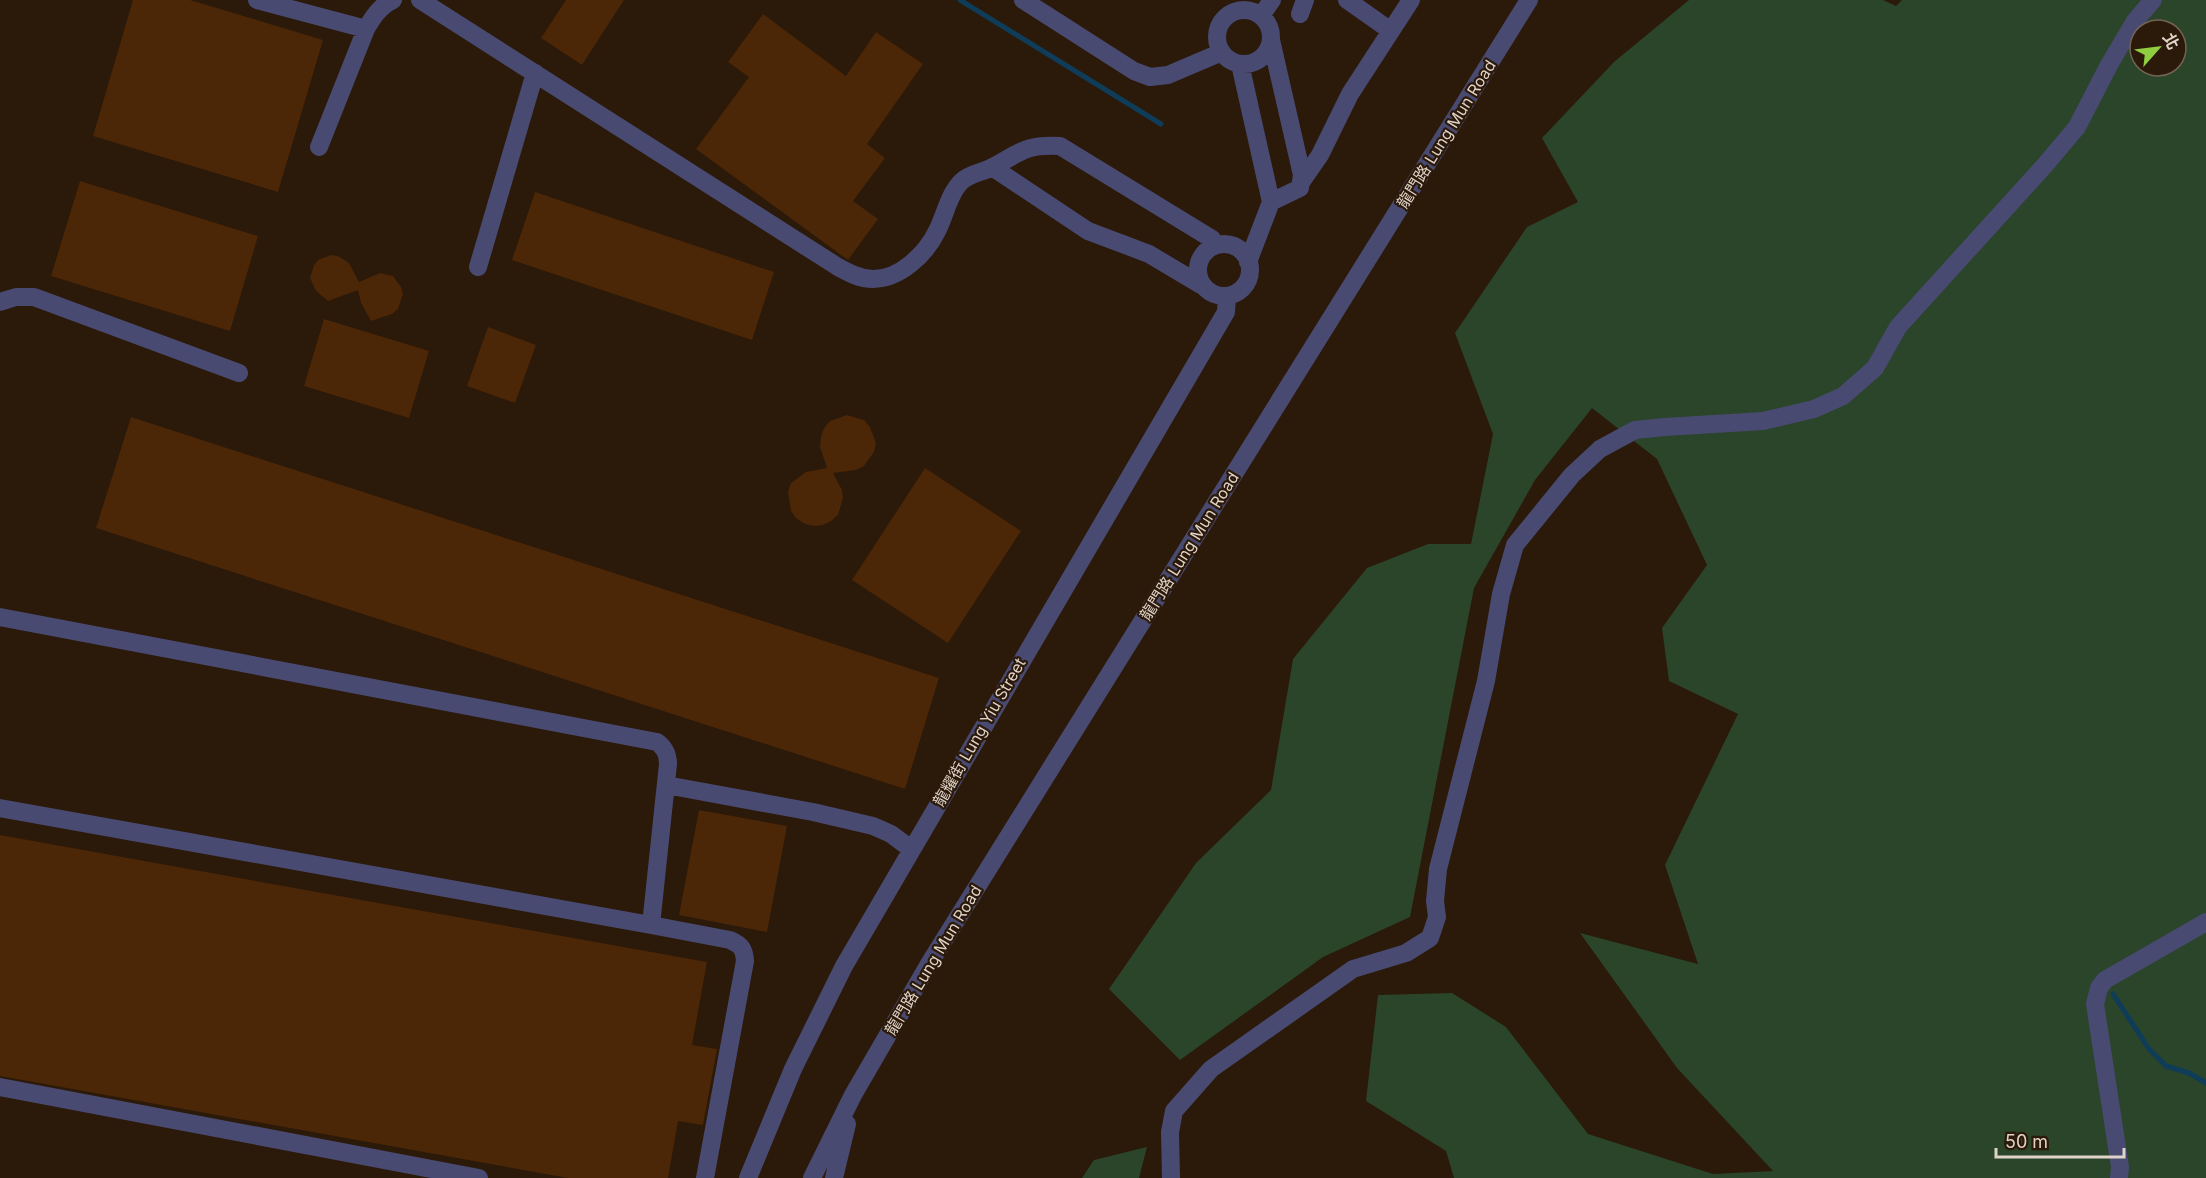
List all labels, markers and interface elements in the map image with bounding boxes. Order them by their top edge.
north arrow [2128,18,2188,78]
text: 北 [2159,29,2184,53]
street label: 龍門路 Lung Mun Road [1392,56,1500,212]
street label: 龍門路 Lung Mun Road [1135,468,1243,624]
street label: 龍耀街 Lung Yiu Street [928,654,1030,810]
street label: 龍門路 Lung Mun Road [880,881,986,1039]
scale bar [1996,1121,2124,1159]
text: 50 m [2005,1131,2048,1152]

